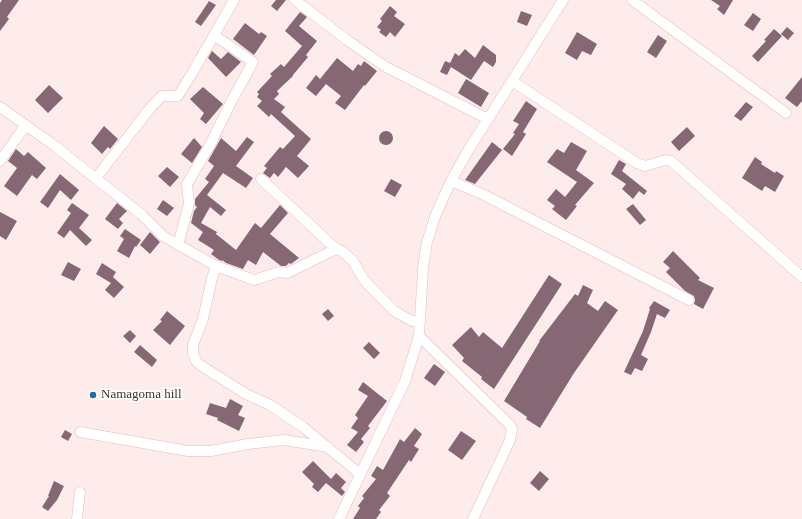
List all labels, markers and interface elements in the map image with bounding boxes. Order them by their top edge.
place label: Namagoma hill [101,387,182,403]
marker: Namagoma hill [88,390,98,400]

